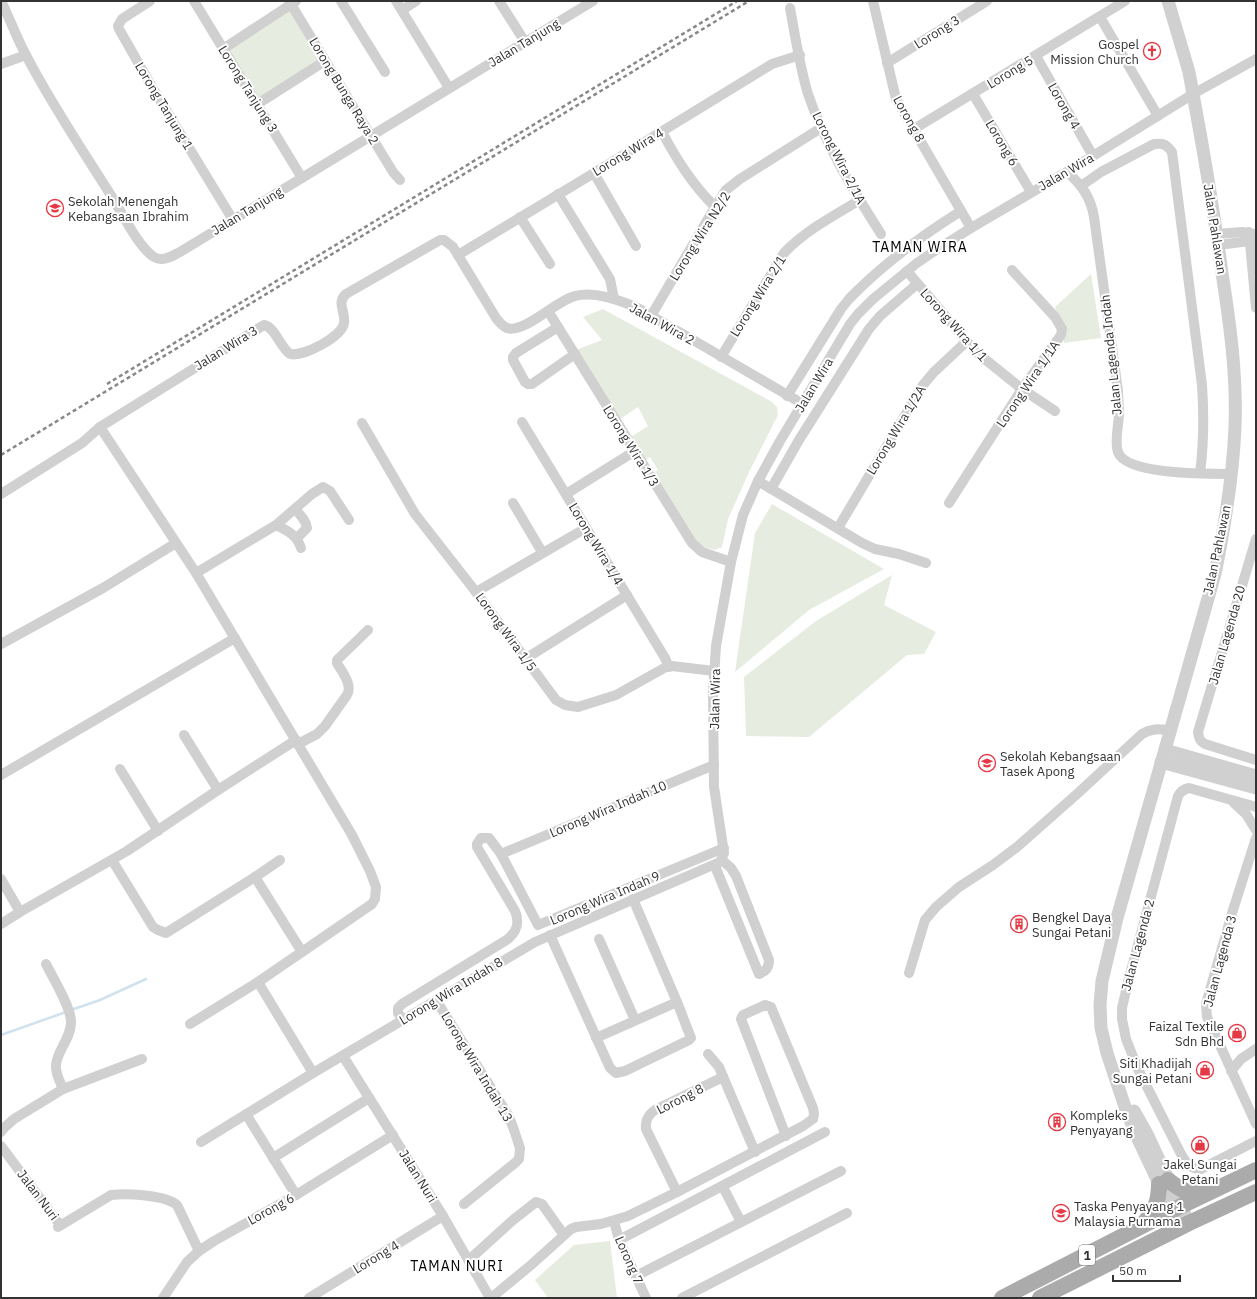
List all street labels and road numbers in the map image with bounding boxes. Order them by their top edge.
street label: Lorong 3 [911,11,963,53]
street label: Jalan Tanjung [485,15,563,71]
street label: Lorong Bunga Raya 2 [305,34,383,148]
street label: Lorong Tanjung 3 [214,42,282,136]
street label: Lorong 5 [984,52,1036,92]
street label: Lorong Tanjung 1 [131,59,197,153]
street label: Lorong 4 [1044,80,1084,132]
street label: Lorong 8 [889,93,929,145]
street label: Lorong Wira 2/1A [808,109,870,208]
street label: Lorong 6 [982,117,1022,169]
street label: Lorong Wira 4 [589,124,667,180]
street label: Jalan Wira [1035,149,1097,195]
street label: Jalan Tanjung [208,183,286,239]
street label: Jalan Pahlawan [1199,183,1231,275]
street label: Lorong Wira N2/2 [666,188,734,284]
street label: Lorong Wira 2/1 [726,252,790,340]
street label: Lorong Wira 1/1 [917,285,992,365]
street label: Jalan Lagenda Indah [1096,294,1126,416]
street label: Jalan Wira 2 [626,299,698,349]
street label: Jalan Wira 3 [191,322,261,374]
street label: Lorong Wira 1/1A [993,337,1064,431]
street label: Jalan Wira [791,354,837,416]
street label: Lorong Wira 1/2A [863,382,930,478]
street label: Lorong Wira 1/3 [599,402,663,490]
street label: Lorong Wira 1/4 [565,500,627,588]
street label: Jalan Pahlawan [1199,504,1235,596]
street label: Jalan Lagenda 20 [1205,583,1249,687]
street label: Lorong Wira 1/5 [472,589,540,675]
street label: Jalan Wira [706,668,724,730]
street label: Lorong Wira Indah 10 [547,777,669,841]
street label: Lorong Wira Indah 9 [547,867,663,929]
street label: Jalan Lagenda 2 [1118,897,1158,993]
street label: Jalan Lagenda 3 [1200,913,1240,1009]
street label: Lorong Wira Indah 8 [396,953,506,1029]
street label: Lorong Wira Indah 13 [437,1009,517,1125]
street label: Lorong 8 [654,1080,707,1118]
street label: Jalan Nuri [395,1146,441,1206]
street label: Jalan Nuri [13,1166,63,1224]
street label: Lorong 6 [245,1189,297,1229]
street label: Lorong 7 [611,1233,647,1287]
street label: Lorong 4 [350,1237,402,1277]
road number: 1 [1079,1245,1095,1265]

